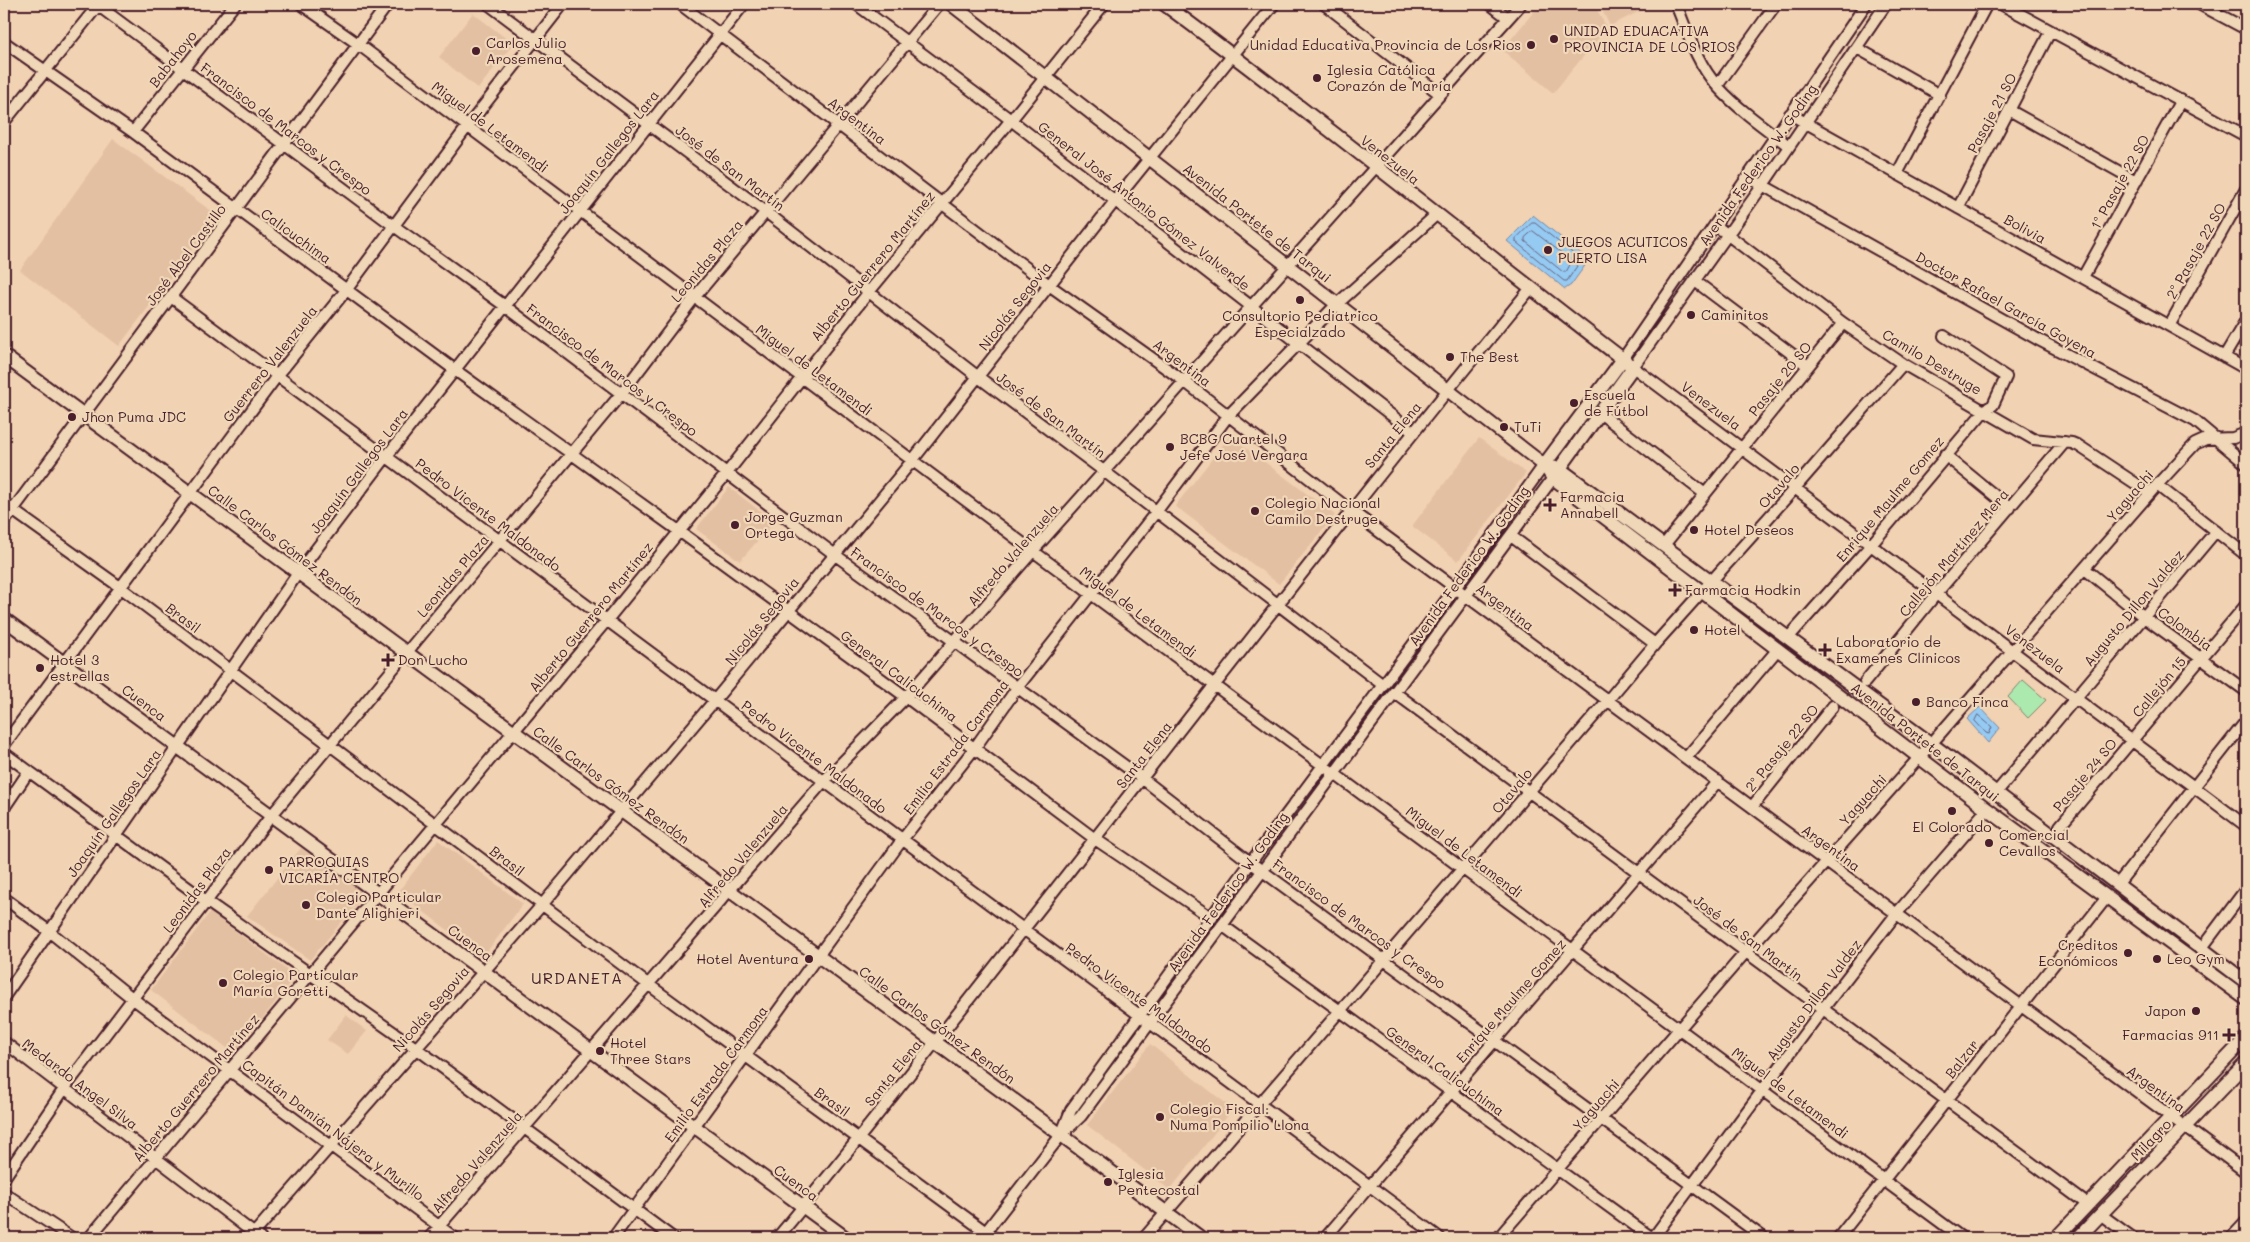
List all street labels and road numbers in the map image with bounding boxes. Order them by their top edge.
street label: Babahoyo [145,26,201,91]
street label: Francisco de Marcos y Crespo [197,58,376,199]
street label: Pasaje 21 SO [1962,69,2021,156]
street label: Miguel de Letamendi [428,76,553,177]
street label: Avenida Federico W. Goding [1694,80,1821,249]
street label: Joaquín Gallegos Lara [554,86,663,218]
street label: Argentina [824,92,890,149]
street label: General José Antonio Gómez Valverde [1034,117,1254,295]
street label: José de San Martín [672,120,789,215]
street label: Venezuela [1357,130,1424,189]
street label: 1º Pasaje 22 SO [2086,131,2153,232]
street label: Avenida Portete de Tarqui [1179,159,1335,286]
street label: Alberto Guerrero Martínez [806,187,939,345]
street label: 2º Pasaje 22 SO [2161,199,2230,302]
street label: José Abel Castillo [141,200,230,309]
street label: Calicuchima [257,204,335,268]
street label: Bolivia [2001,209,2050,248]
street label: Leonidas Plaza [666,215,747,306]
street label: Doctor Rafael García Goyena [1913,247,2100,362]
street label: Nicolás Segovia [974,257,1055,354]
street label: Francisco de Marcos y Crespo [523,299,702,440]
street label: Guerrero Valenzuela [218,301,321,426]
street label: Miguel de Letamendi [752,319,877,420]
street label: Camilo Destruge [1879,324,1986,399]
street label: Argentina [1149,334,1215,391]
street label: Pasaje 20 SO [1744,338,1815,420]
street label: José de San Martín [993,367,1110,462]
street label: Venezuela [1677,377,1745,434]
street label: Santa Elena [1360,397,1425,472]
street label: Joaquín Gallegos Lara [305,404,412,537]
street label: Enrique Maulme Gomez [1831,432,1948,566]
street label: Pedro Vicente Maldonado [412,454,565,576]
street label: Otavalo [1754,459,1803,512]
street label: Yaguachi [2102,466,2157,526]
street label: Calle Carlos Gómez Rendón [204,480,366,609]
street label: Avenida Federico W. Goding [1404,482,1533,650]
street label: Callejón Martínez Mera [1894,485,2013,621]
street label: Alfredo Valenzuela [963,499,1062,610]
street label: Leonidas Plaza [412,530,493,621]
street label: Alberto Guerrero Martínez [524,538,657,696]
street label: Francisco de Marcos y Crespo [847,542,1028,681]
street label: Augusto Dillon Valdez [2079,545,2188,670]
street label: Miguel de Letamendi [1076,561,1201,662]
street label: Nicolás Segovia [720,573,803,669]
street label: Argentina [1472,578,1538,635]
street label: Brasil [162,598,205,637]
street label: Colombia [2154,602,2216,655]
street label: Venezuela [2001,620,2069,677]
street label: General Calicuchima [837,625,962,726]
street label: Callejón 15 [2128,652,2190,721]
street label: Emilio Estrada Carmona [899,675,1013,818]
street label: Avenida Portete de Tarqui [1847,678,2003,805]
street label: Cuenca [118,680,170,726]
street label: Pedro Vicente Maldonado [738,696,891,818]
street label: 2º Pasaje 22 SO [1741,700,1823,795]
street label: Santa Elena [1111,717,1176,792]
street label: Calle Carlos Gómez Rendón [529,721,693,848]
street label: Pasaje 24 SO [2048,734,2121,815]
street label: Joaquín Gallegos Lara [62,745,165,881]
street label: Otavalo [1487,764,1536,817]
street label: Yaguachi [1835,770,1891,829]
street label: Alfredo Valenzuela [694,800,792,912]
street label: Miguel de Letamendi [1402,801,1527,902]
street label: Avenida Federico W. Goding [1163,808,1292,976]
street label: Argentina [1798,820,1864,875]
street label: Brasil [486,841,529,880]
street label: Leonidas Plaza [158,843,235,936]
street label: Francisco de Marcos y Crespo [1269,854,1450,993]
street label: José de San Martín [1690,890,1807,985]
street label: Cuenca [444,920,497,965]
street label: Enrique Maulme Gomez [1451,934,1570,1067]
street label: Augusto Dillon Valdez [1762,935,1866,1064]
street label: Pedro Vicente Maldonado [1062,938,1217,1057]
street label: Calle Carlos Gómez Rendón [855,961,1019,1088]
street label: Nicolás Segovia [388,962,473,1056]
street label: Emilio Estrada Carmona [660,1002,772,1146]
street label: Alberto Guerrero Martínez [128,1010,263,1166]
street label: General Calicuchima [1382,1021,1508,1120]
street label: Medardo Angel Silva [19,1034,142,1133]
street label: Santa Elena [860,1035,925,1110]
street label: Balzar [1940,1035,1983,1082]
street label: Miguel de Letamendi [1728,1042,1853,1143]
street label: Capitán Damián Nájera y Murillo [238,1055,428,1204]
street label: Argentina [2123,1061,2189,1116]
street label: Yaguachi [1568,1075,1623,1135]
street label: Brasil [811,1082,854,1121]
street label: Alfredo Valenzuela [427,1106,526,1217]
street label: Milagro [2126,1115,2175,1165]
street label: Cuenca [770,1160,823,1205]

